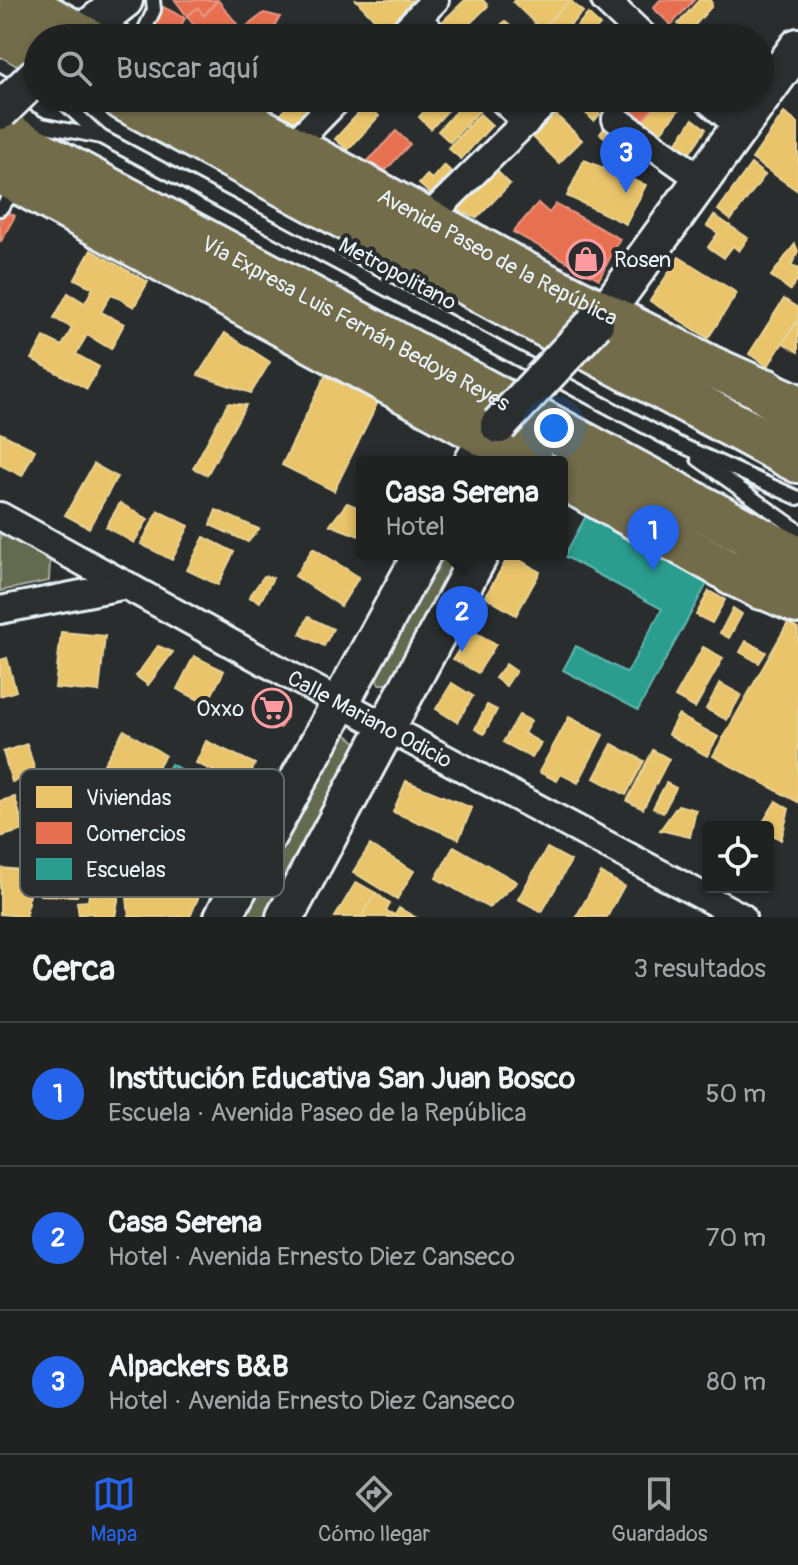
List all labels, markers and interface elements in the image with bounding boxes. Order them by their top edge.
search box [24,24,774,112]
icon: search [52,46,96,90]
text: Buscar aquí [116,50,259,87]
pin: 3 [600,127,652,193]
street label: Avenida Paseo de la República [373,182,622,332]
street label: Vía Expresa Luis Fernán Bedoya Reyes [196,230,515,418]
street label: Metropolitano [334,231,461,317]
shop icon: Rosen [565,238,607,280]
place label: Rosen [614,246,671,274]
your location [534,408,574,448]
popup [356,456,568,560]
text: Casa Serena [385,474,539,511]
pin: 1 [627,505,679,571]
text: Hotel [385,511,445,543]
pin: 2 [436,586,488,652]
street label: Calle Mariano Odicio [283,664,457,775]
supermarket icon: Oxxo [251,687,293,729]
place label: Oxxo [196,695,244,723]
legend [20,769,284,897]
text: Viviendas [86,784,171,812]
text: Comercios [86,820,186,848]
map controls [702,821,774,893]
button: locate [702,821,774,893]
text: Escuelas [86,856,166,884]
text: Cerca [32,948,115,991]
text: 3 resultados [634,953,766,985]
text: Institución Educativa San Juan Bosco [108,1060,575,1097]
text: 1 [53,1078,63,1110]
text: 50 m [705,1078,766,1110]
text: Escuela · Avenida Paseo de la República [108,1097,527,1129]
text: Casa Serena [108,1204,262,1241]
text: 2 [51,1222,65,1254]
text: 70 m [706,1222,766,1254]
text: Hotel · Avenida Ernesto Diez Canseco [108,1241,515,1273]
text: Alpackers B&B [108,1348,289,1385]
text: 3 [51,1366,65,1398]
text: 80 m [706,1366,766,1398]
text: Hotel · Avenida Ernesto Diez Canseco [108,1385,515,1417]
tab: Mapa [90,1472,137,1548]
tab: Cómo llegar [318,1472,430,1548]
tab: Guardados [611,1472,708,1548]

